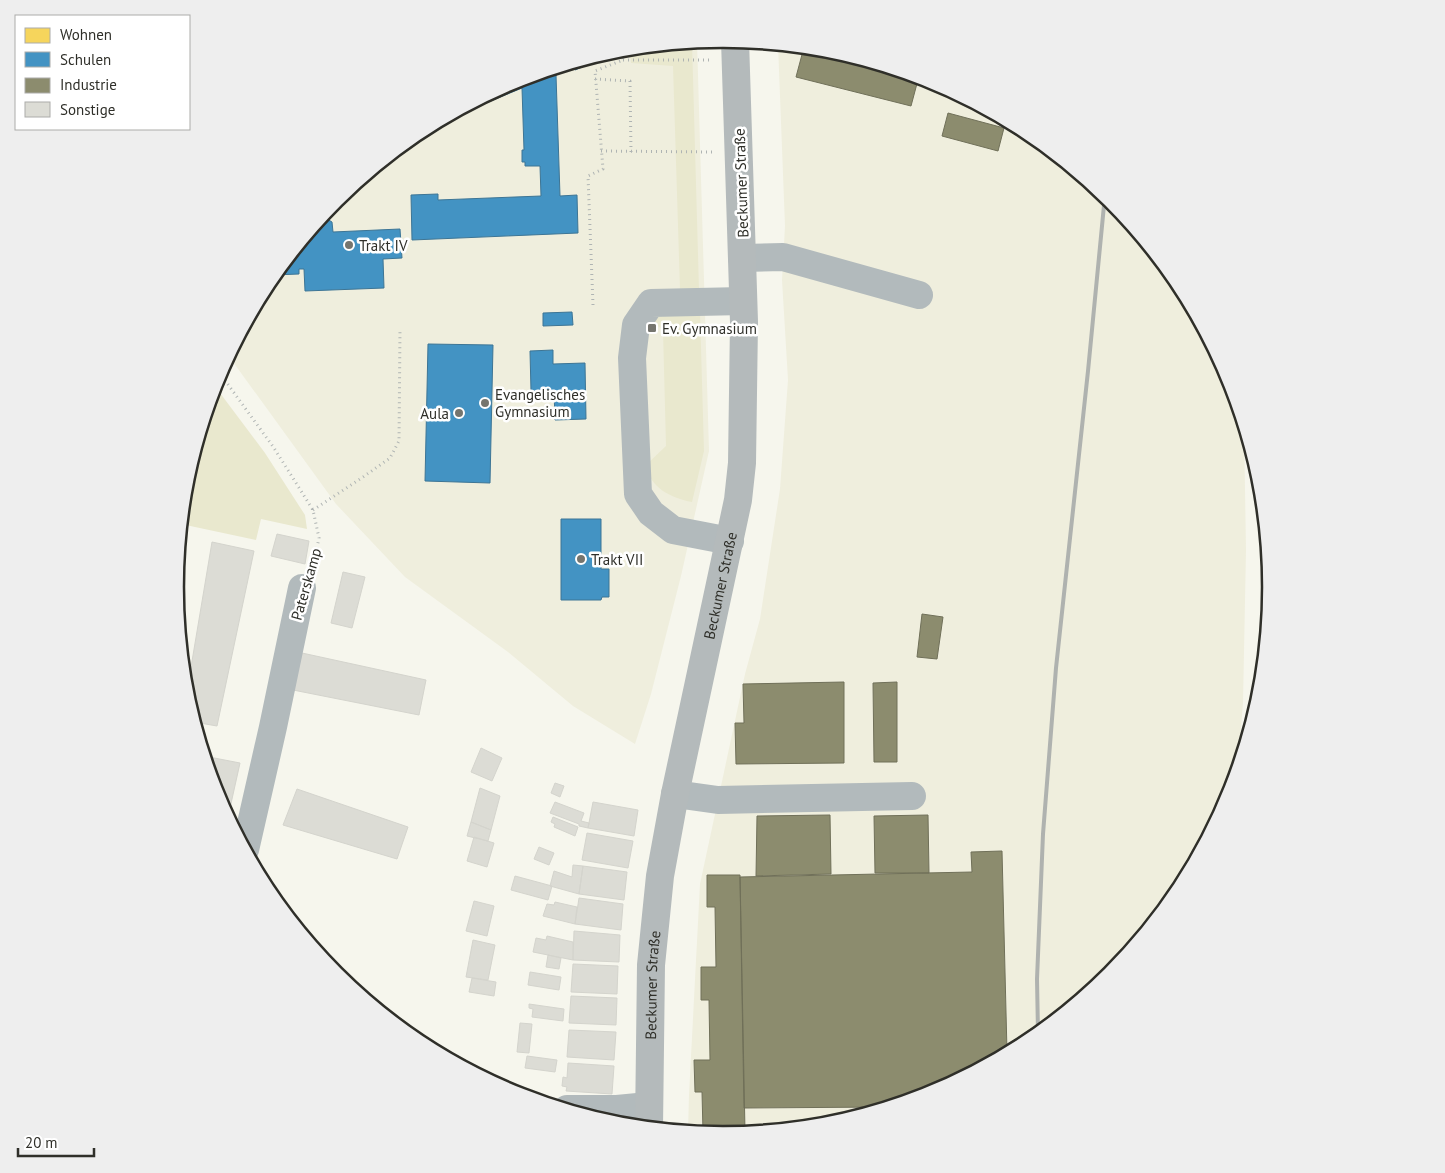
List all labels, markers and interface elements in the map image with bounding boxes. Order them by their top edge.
legend [15,15,190,130]
text: Wohnen [60,25,112,44]
text: Schulen [60,50,111,69]
text: Industrie [60,75,117,94]
text: Sonstige [60,100,115,119]
street label: Beckumer Straße [730,128,752,238]
place label: Trakt IV [359,236,408,255]
marker: Trakt IV [343,239,355,251]
place label: Ev. Gymnasium [662,319,757,338]
marker: Ev. Gymnasium [646,322,658,334]
place label: Evangelisches Gymnasium [495,385,585,421]
marker: Evangelisches Gymnasium [479,397,491,409]
place label: Aula [420,404,449,423]
marker: Aula [453,407,465,419]
street label: Beckumer Straße [699,530,740,641]
street label: Paterskamp [287,546,325,622]
place label: Trakt VII [591,550,643,569]
marker: Trakt VII [575,553,587,565]
street label: Beckumer Straße [641,930,664,1040]
scale bar [18,1126,94,1158]
text: 20 m [25,1133,58,1152]

